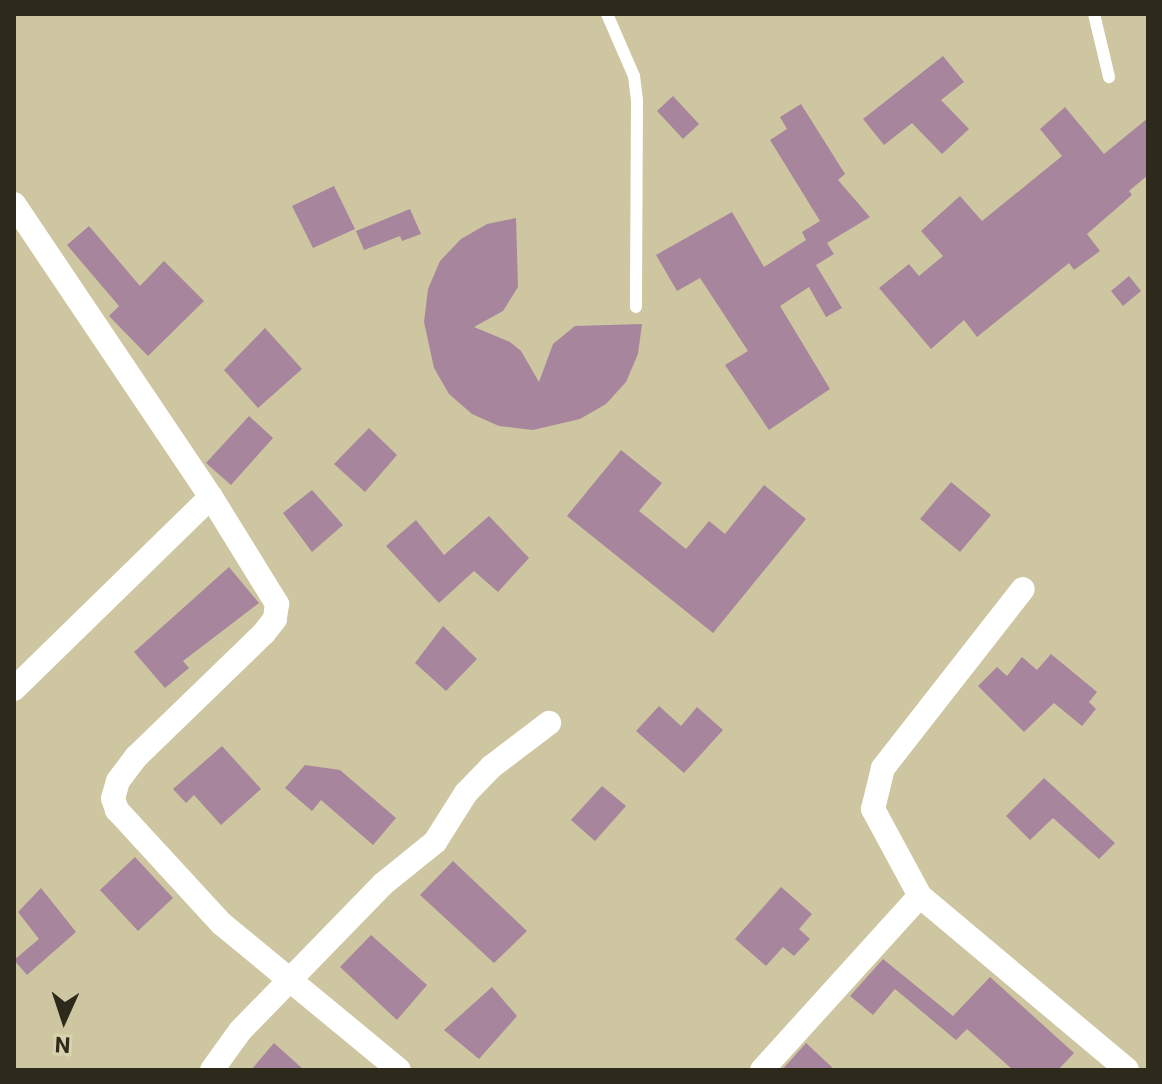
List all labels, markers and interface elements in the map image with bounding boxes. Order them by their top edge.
north arrow [24,980,104,1060]
text: N [54,1032,71,1057]

